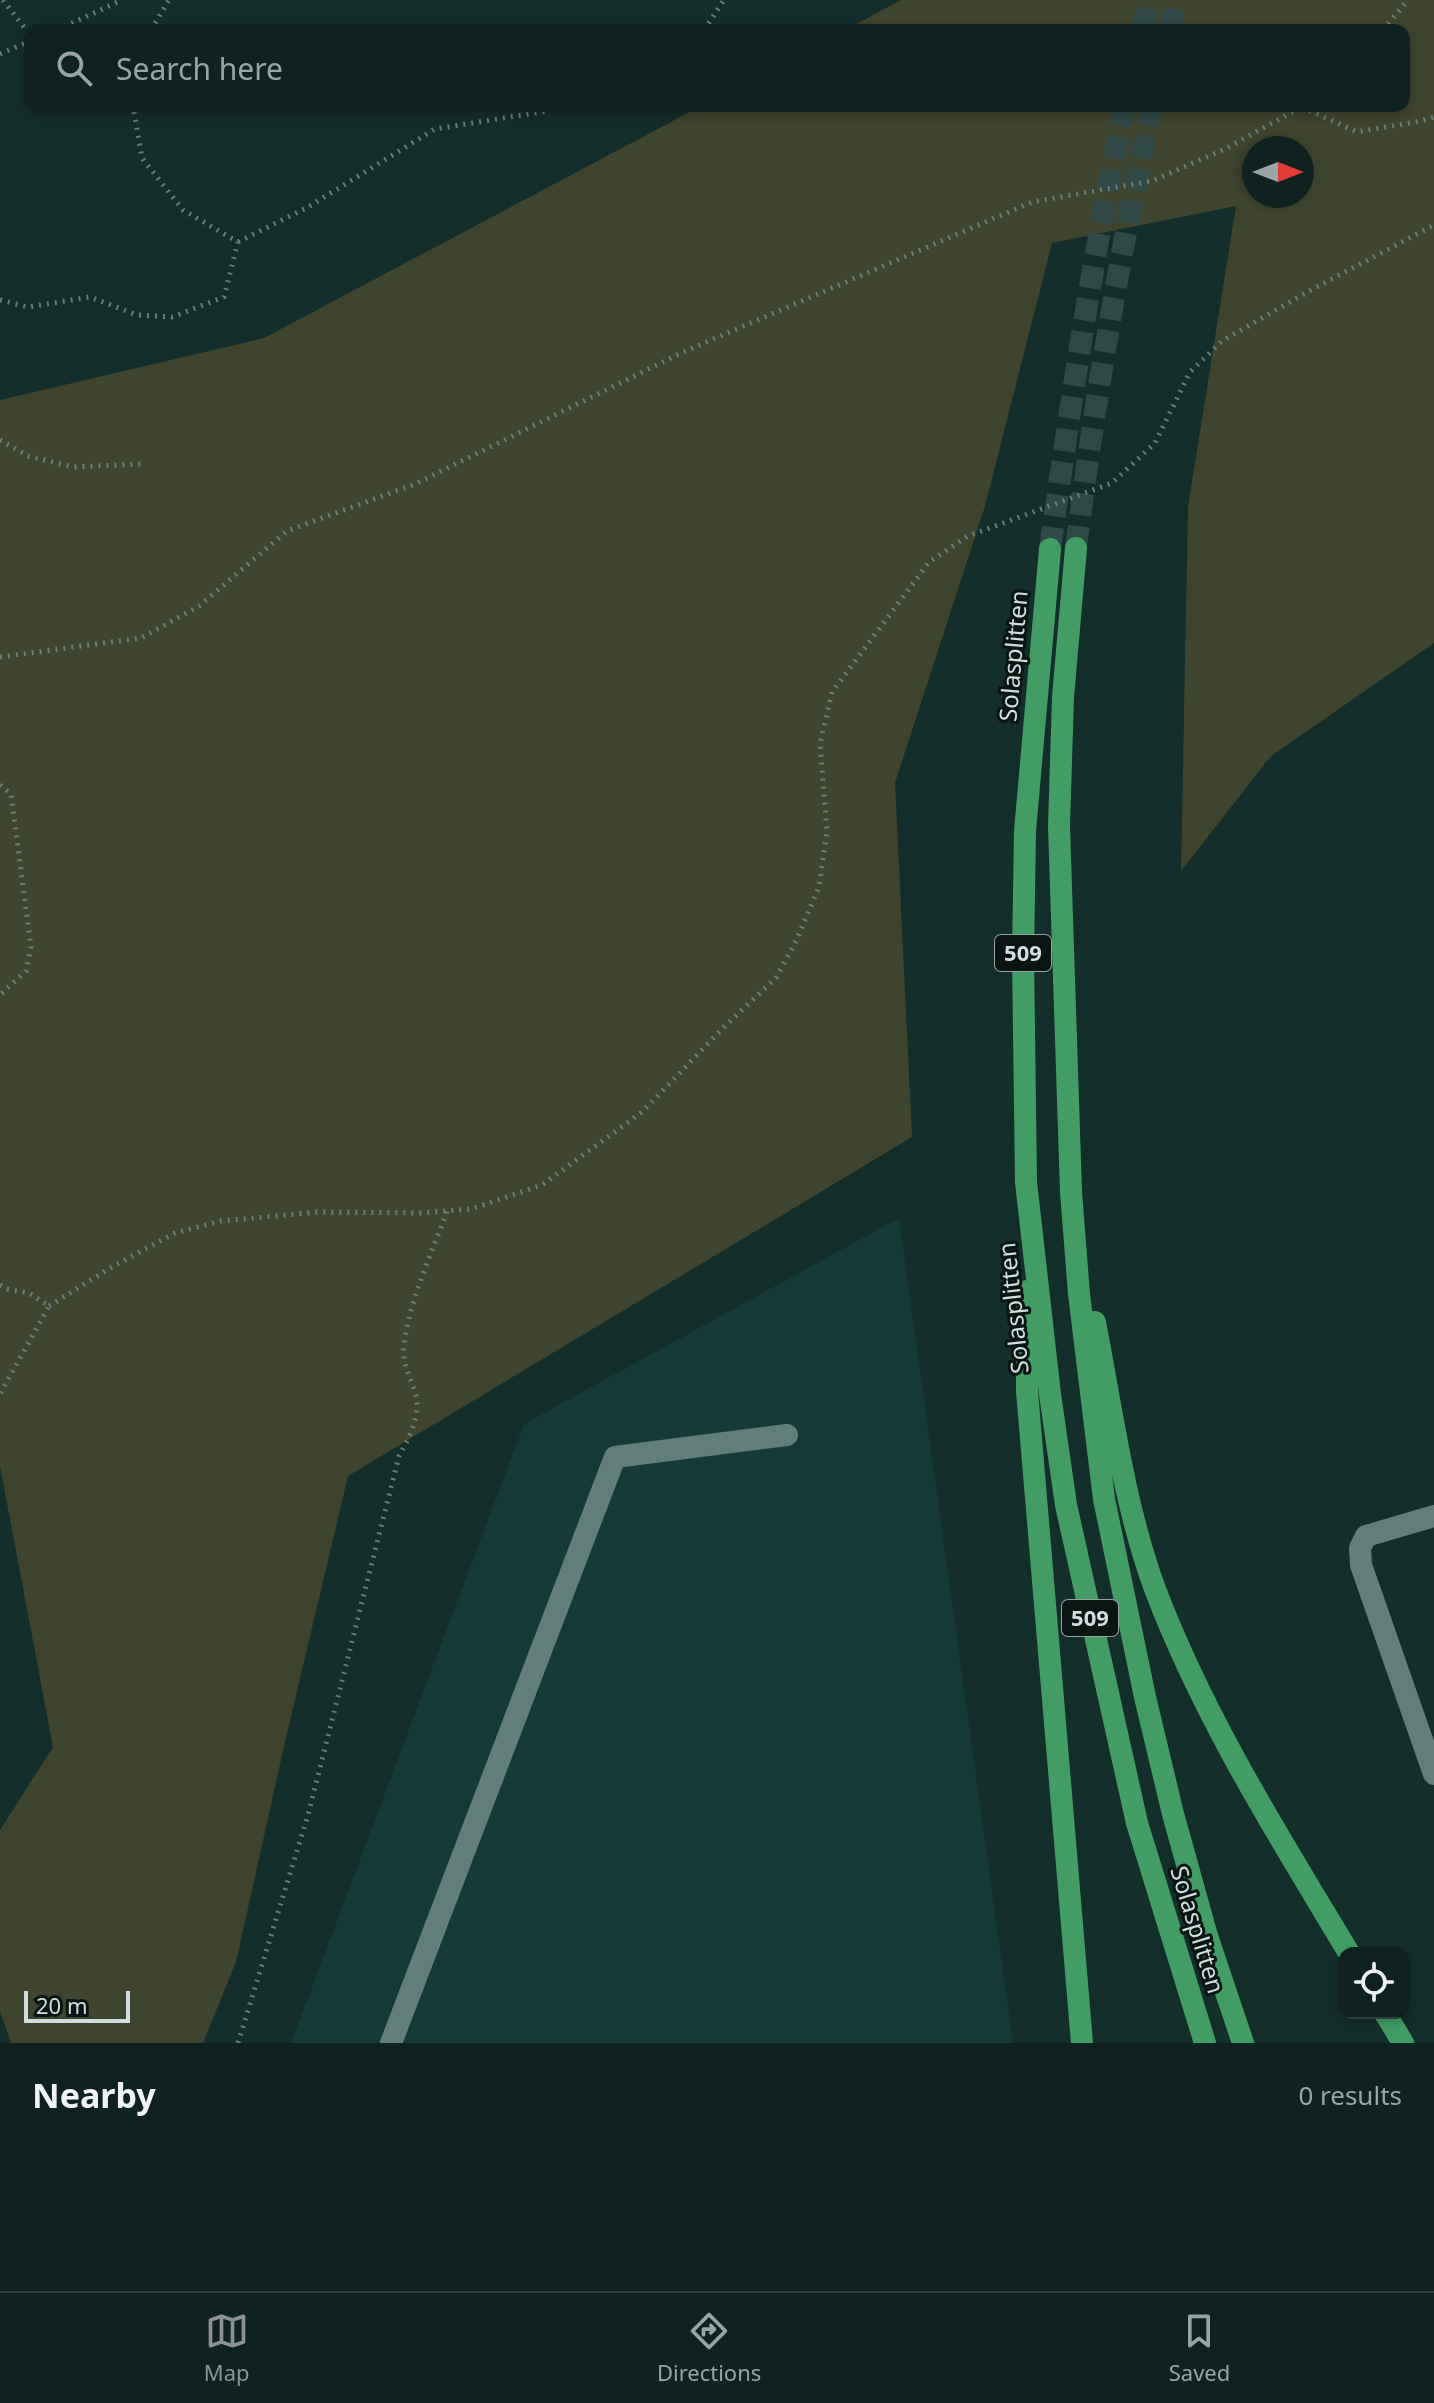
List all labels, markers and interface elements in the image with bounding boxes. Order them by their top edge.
search box [24,24,1410,112]
icon: search [52,46,96,90]
text: Search here [116,48,283,89]
north arrow [1242,136,1314,208]
street label: Solasplitten [990,589,1035,723]
road number: 509 [995,935,1051,971]
street label: Solasplitten [989,1241,1036,1375]
road number: 509 [1062,1600,1118,1636]
street label: Solasplitten [1163,1862,1233,1997]
map controls [1338,1947,1410,2019]
button: locate [1338,1947,1410,2019]
scale bar [24,1987,130,2023]
text: 20 m [36,1990,87,2020]
text: Nearby [32,2072,156,2118]
text: 0 results [1298,2077,1402,2113]
tab: Map [204,2309,250,2387]
tab: Directions [657,2309,761,2387]
tab: Saved [1169,2309,1230,2387]

